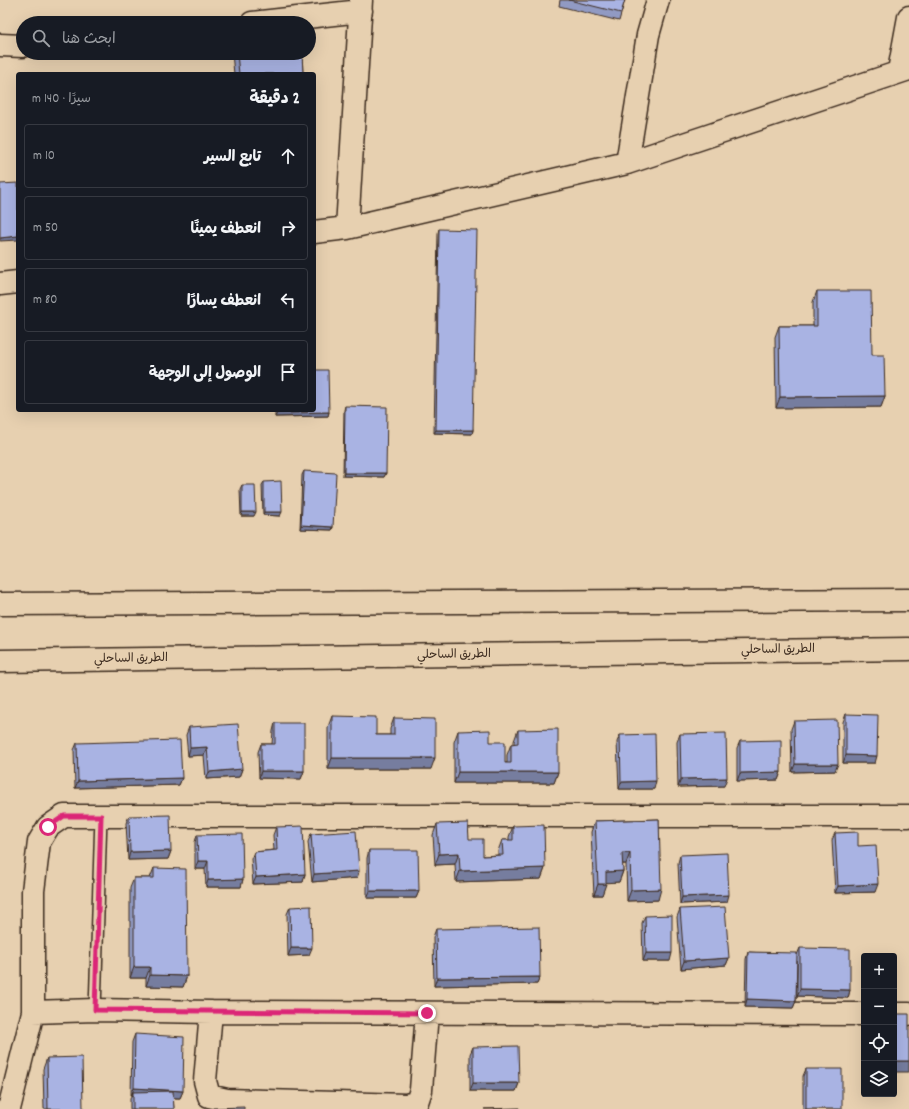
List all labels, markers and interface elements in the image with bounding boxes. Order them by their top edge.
search box [16,16,316,60]
icon: search [30,27,52,49]
text: ابحث هنا [62,29,116,51]
text: 2 دقيقة [249,88,300,112]
text: سيرًا · 140 m [32,90,91,109]
icon: ahead [277,145,299,167]
text: 10 m [33,147,55,166]
text: تابع السير [204,147,261,169]
icon: right [277,217,299,239]
text: 50 m [33,219,58,238]
text: انعطف يمينًا [191,219,261,241]
icon: left [277,289,299,311]
text: 80 m [33,291,57,310]
text: انعطف يسارًا [187,291,261,313]
icon: arrive [277,361,299,383]
text: الوصول إلى الوجهة [149,363,261,385]
street label: الطريق الساحلي [741,641,815,660]
street label: الطريق الساحلي [417,646,491,665]
street label: الطريق الساحلي [94,650,168,669]
route start [39,818,57,836]
map controls [861,953,897,1097]
button: + [861,953,897,989]
button: − [861,989,897,1025]
route end [418,1004,436,1022]
button: locate [861,1025,897,1061]
button: layers [861,1061,897,1097]

